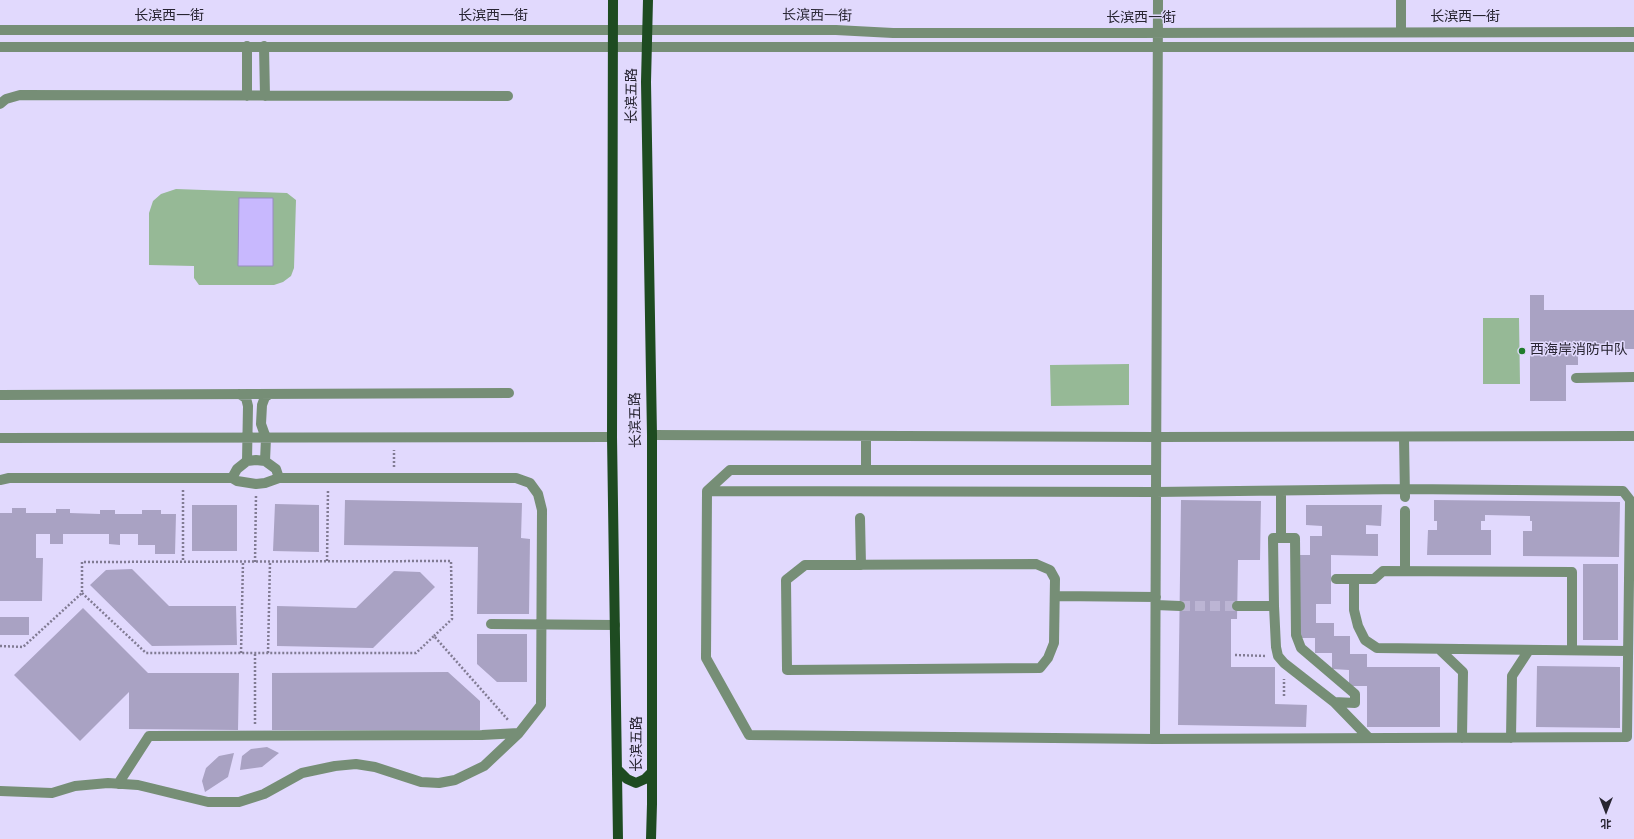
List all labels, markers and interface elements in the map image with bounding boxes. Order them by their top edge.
street label: 长滨西一街 [782,8,852,26]
street label: 长滨西一街 [134,9,204,25]
street label: 长滨西一街 [458,9,528,25]
street label: 长滨西一街 [1430,10,1500,26]
street label: 长滨西一街 [1106,11,1176,27]
street label: 长滨五路 [625,68,641,124]
place label: 西海岸消防中队 [1530,343,1628,359]
marker: 西海岸消防中队 [1517,346,1527,356]
street label: 长滨五路 [628,392,646,448]
street label: 长滨五路 [630,716,646,772]
north arrow [1586,791,1626,831]
text: 北 [1601,816,1612,830]

